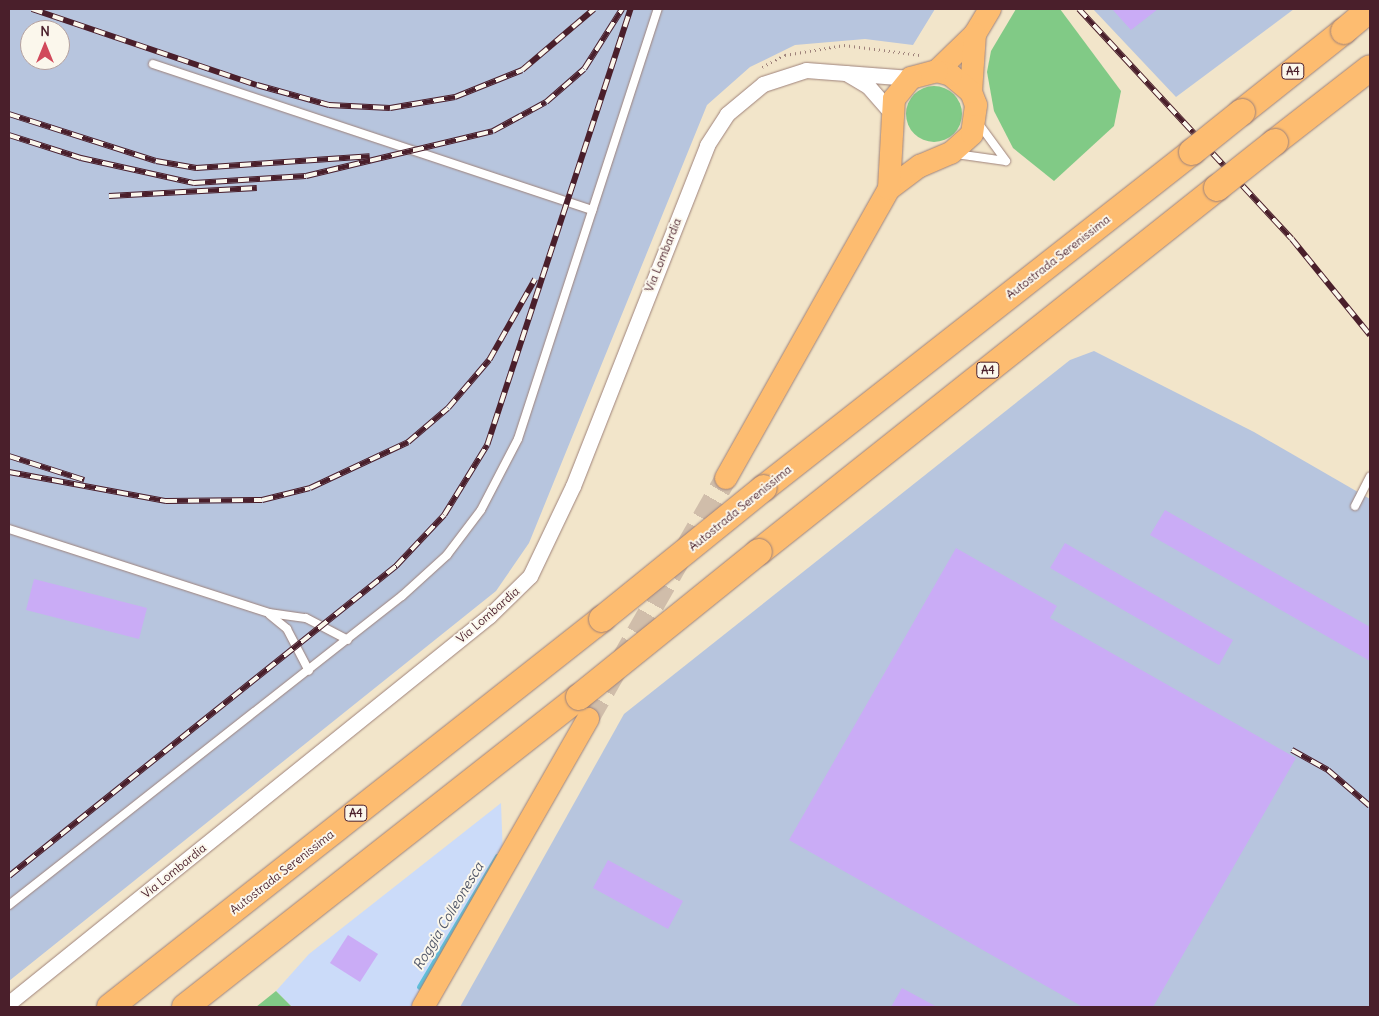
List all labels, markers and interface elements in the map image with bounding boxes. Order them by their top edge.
north arrow [20,20,70,70]
text: N [40,22,50,40]
road number: A4 [1280,62,1306,80]
street label: Autostrada Serenissima [1003,212,1113,302]
street label: Via Lombardia [642,216,684,294]
road number: A4 [976,362,1000,378]
street label: Autostrada Serenissima [686,462,794,554]
street label: Via Lombardia [454,584,522,646]
road number: A4 [344,804,368,821]
street label: Autostrada Serenissima [227,827,337,917]
street label: Via Lombardia [139,841,209,901]
water label: Roggia Colleonesca [409,859,487,973]

